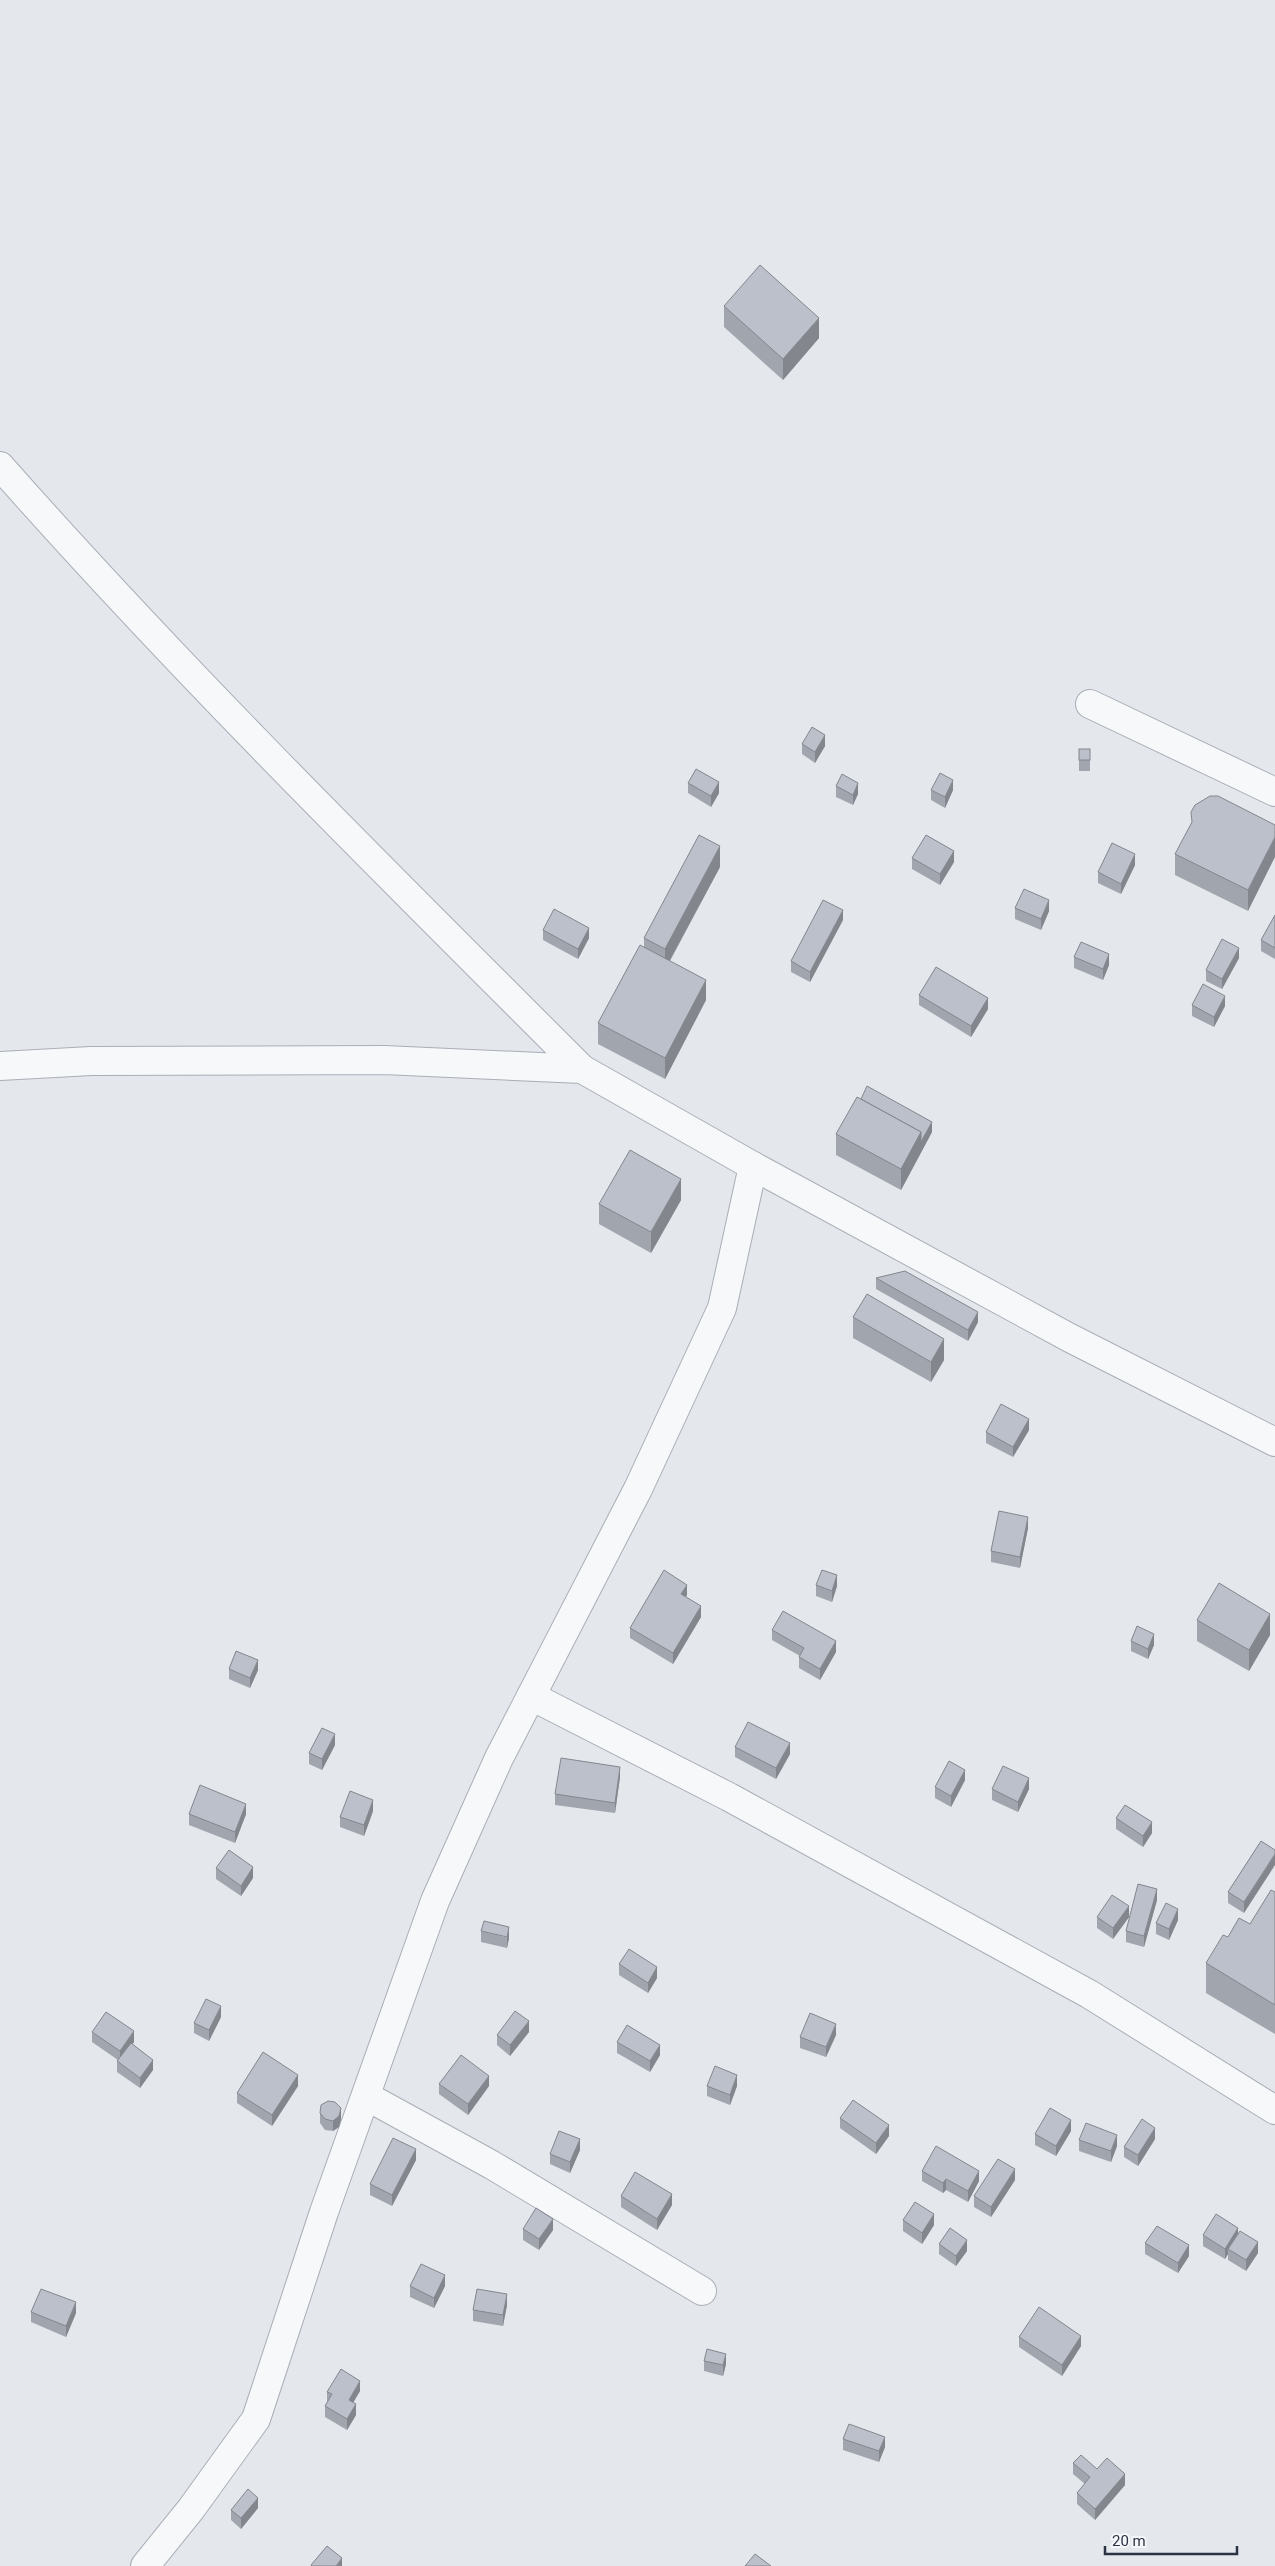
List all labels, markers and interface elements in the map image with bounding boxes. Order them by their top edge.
scale bar [1105,2524,1238,2556]
text: 20 m [1112,2532,1146,2550]

